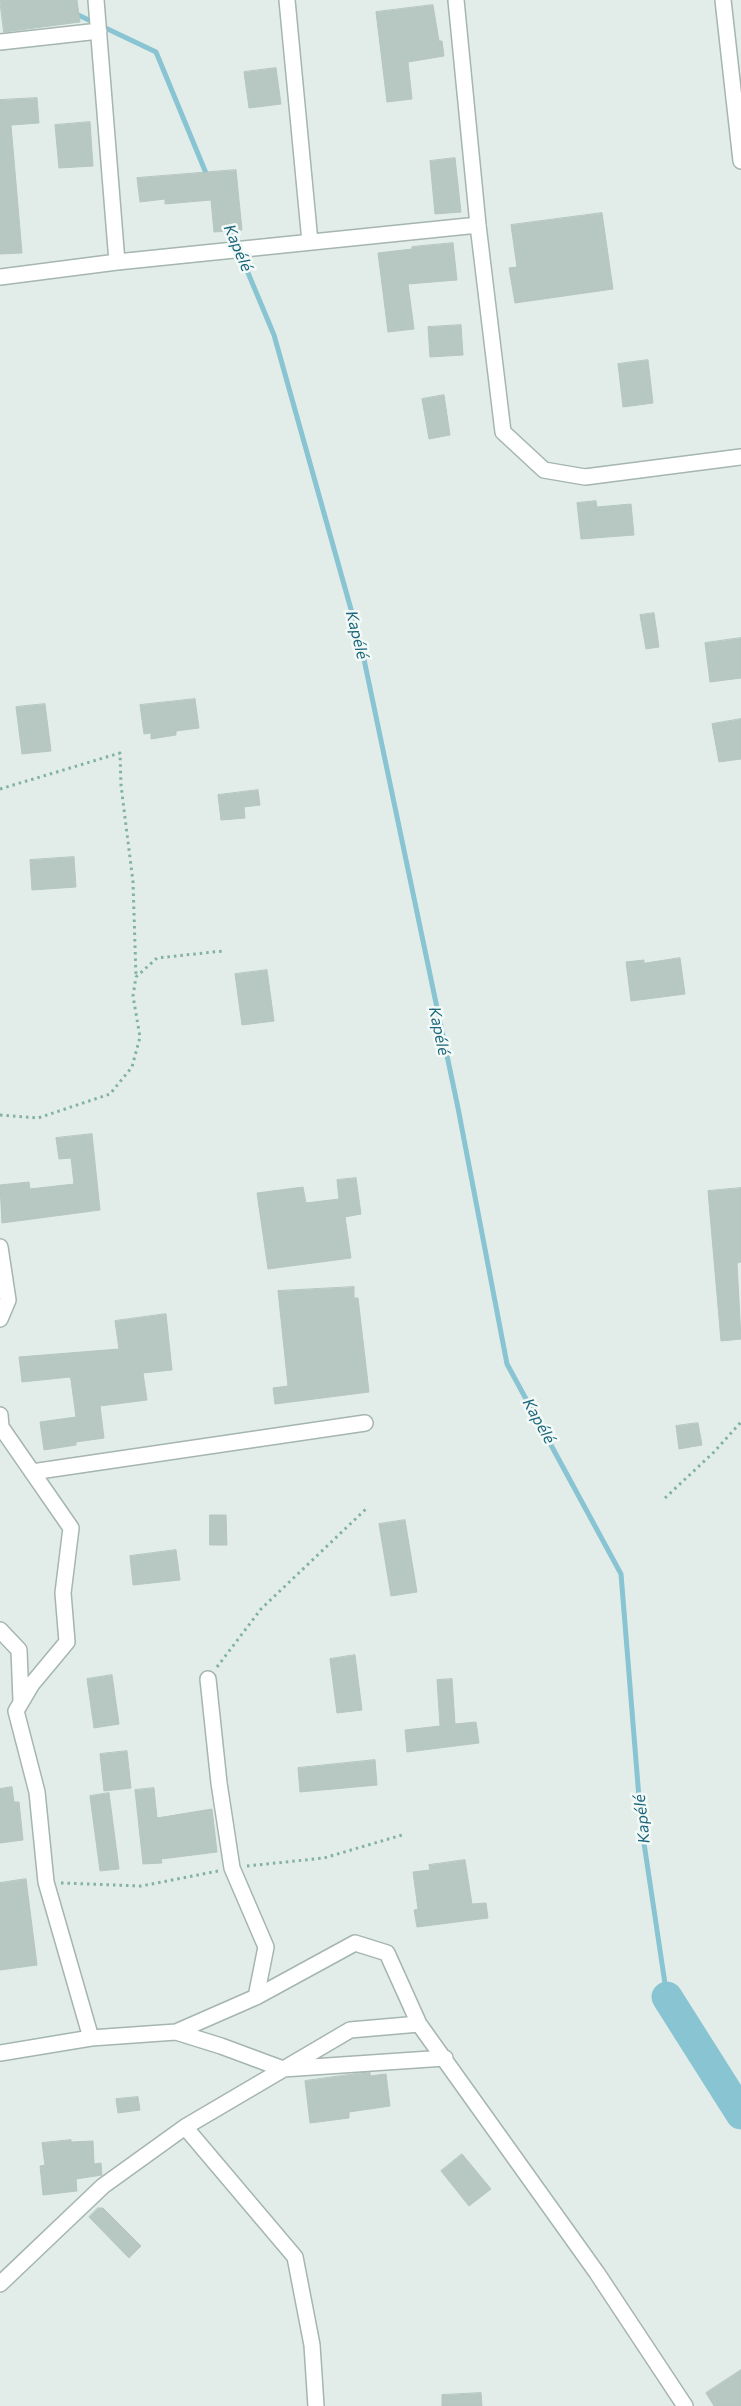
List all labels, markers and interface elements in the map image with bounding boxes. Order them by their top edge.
water label: Kapélé [219,221,257,275]
water label: Kapélé [342,609,372,661]
water label: Kapélé [424,1005,454,1057]
water label: Kapélé [519,1395,559,1447]
water label: Kapélé [630,1793,654,1845]

